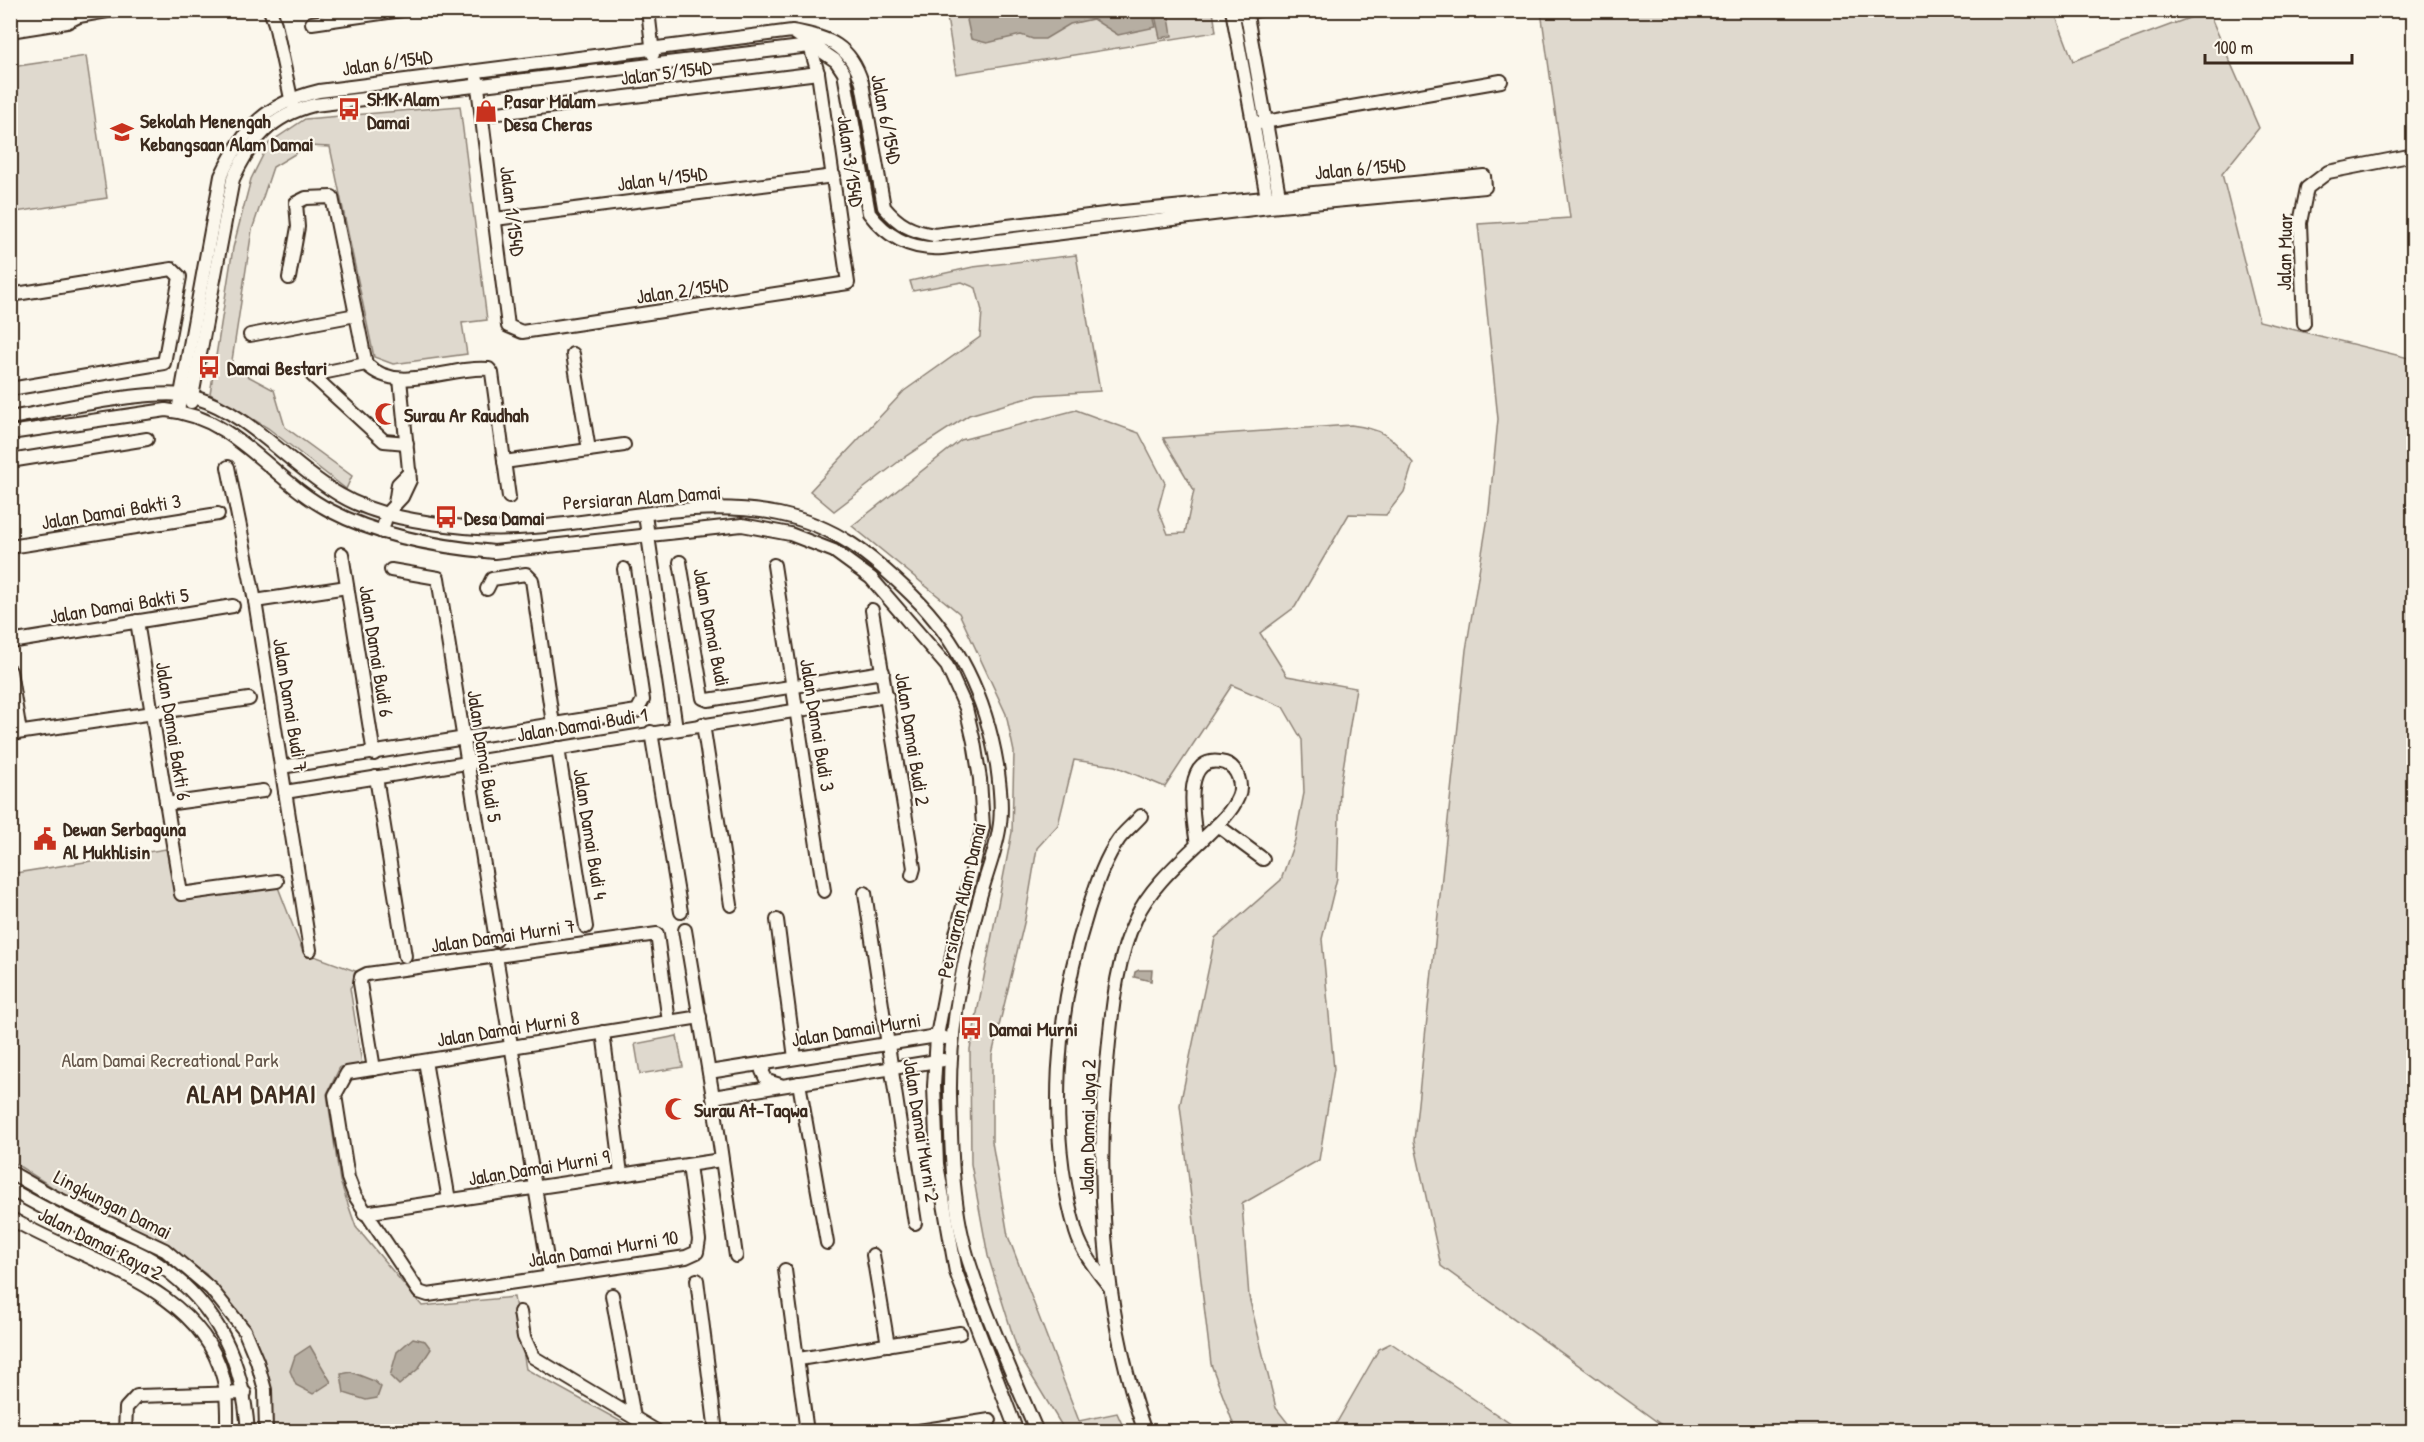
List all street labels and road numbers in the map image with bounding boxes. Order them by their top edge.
street label: Jalan 6/154D [340,42,435,82]
street label: Jalan 5/154D [619,53,714,91]
street label: Jalan 6/154D [865,72,909,167]
street label: Jalan 3/154D [831,113,871,209]
street label: Jalan 6/154D [1313,151,1407,185]
street label: Jalan 4/154D [615,159,709,197]
street label: Jalan 1/154D [494,164,532,258]
street label: Jalan Muar [2270,213,2298,291]
street label: Jalan 2/154D [634,270,730,310]
street label: Persiaran Alam Damai [562,478,722,516]
street label: Jalan Damai Bakti 3 [39,487,183,535]
street label: Jalan Damai Budi [687,565,737,689]
street label: Jalan Damai Bakti 5 [47,581,191,629]
street label: Jalan Damai Budi 6 [353,583,401,719]
street label: Jalan Damai Budi 7 [267,636,315,774]
street label: Jalan Damai Budi 3 [794,657,842,793]
street label: Jalan Damai Bakti 6 [150,660,198,802]
street label: Jalan Damai Budi 2 [889,671,937,808]
street label: Jalan Damai Budi 5 [461,688,509,825]
street label: Jalan Damai Budi 1 [515,700,649,748]
street label: Jalan Damai Budi 4 [567,766,615,902]
street label: Persiaran Alam Damai [930,820,992,980]
street label: Jalan Damai Murni 7 [429,911,577,958]
street label: Jalan Damai Murni 8 [435,1003,581,1053]
street label: Jalan Damai Murni [789,1005,923,1053]
street label: Jalan Damai Murni 2 [897,1056,947,1204]
street label: Jalan Damai Jaya 2 [1072,1058,1102,1195]
street label: Jalan Damai Murni 9 [466,1142,612,1192]
street label: Lingkungan Damai [49,1163,177,1245]
street label: Jalan Damai Raya 2 [34,1200,169,1286]
street label: Jalan Damai Murni 10 [526,1223,680,1273]

